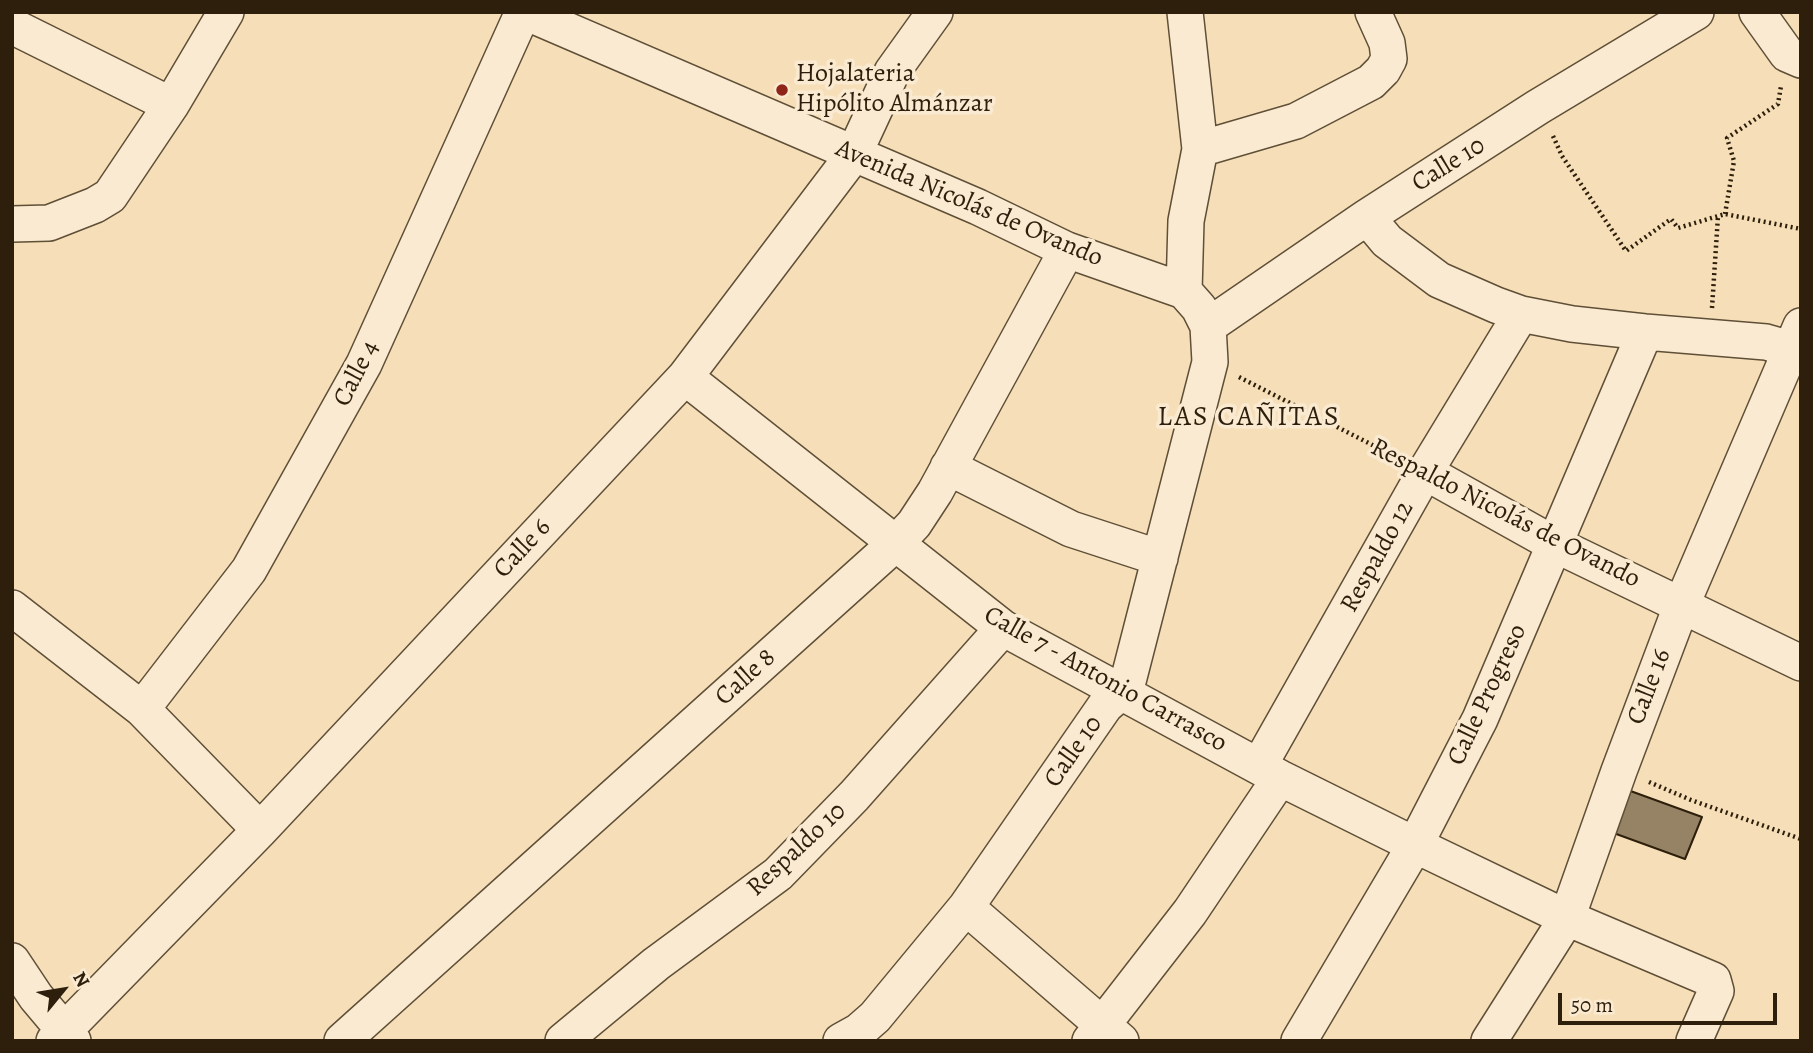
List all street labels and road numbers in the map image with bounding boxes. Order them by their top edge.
street label: Calle 10 [1407,130,1491,200]
street label: Avenida Nicolás de Ovando [831,134,1107,274]
street label: Calle 4 [327,336,387,412]
street label: Respaldo Nicolás de Ovando [1365,432,1645,596]
street label: Respaldo 12 [1335,496,1421,618]
street label: Calle 6 [488,513,558,585]
street label: Calle 7 - Antonio Carrasco [978,600,1232,760]
street label: Calle Progreso [1442,619,1534,771]
street label: Calle 8 [709,643,783,713]
street label: Calle 16 [1621,645,1679,729]
street label: Calle 10 [1038,710,1110,794]
street label: Respaldo 10 [741,796,853,904]

